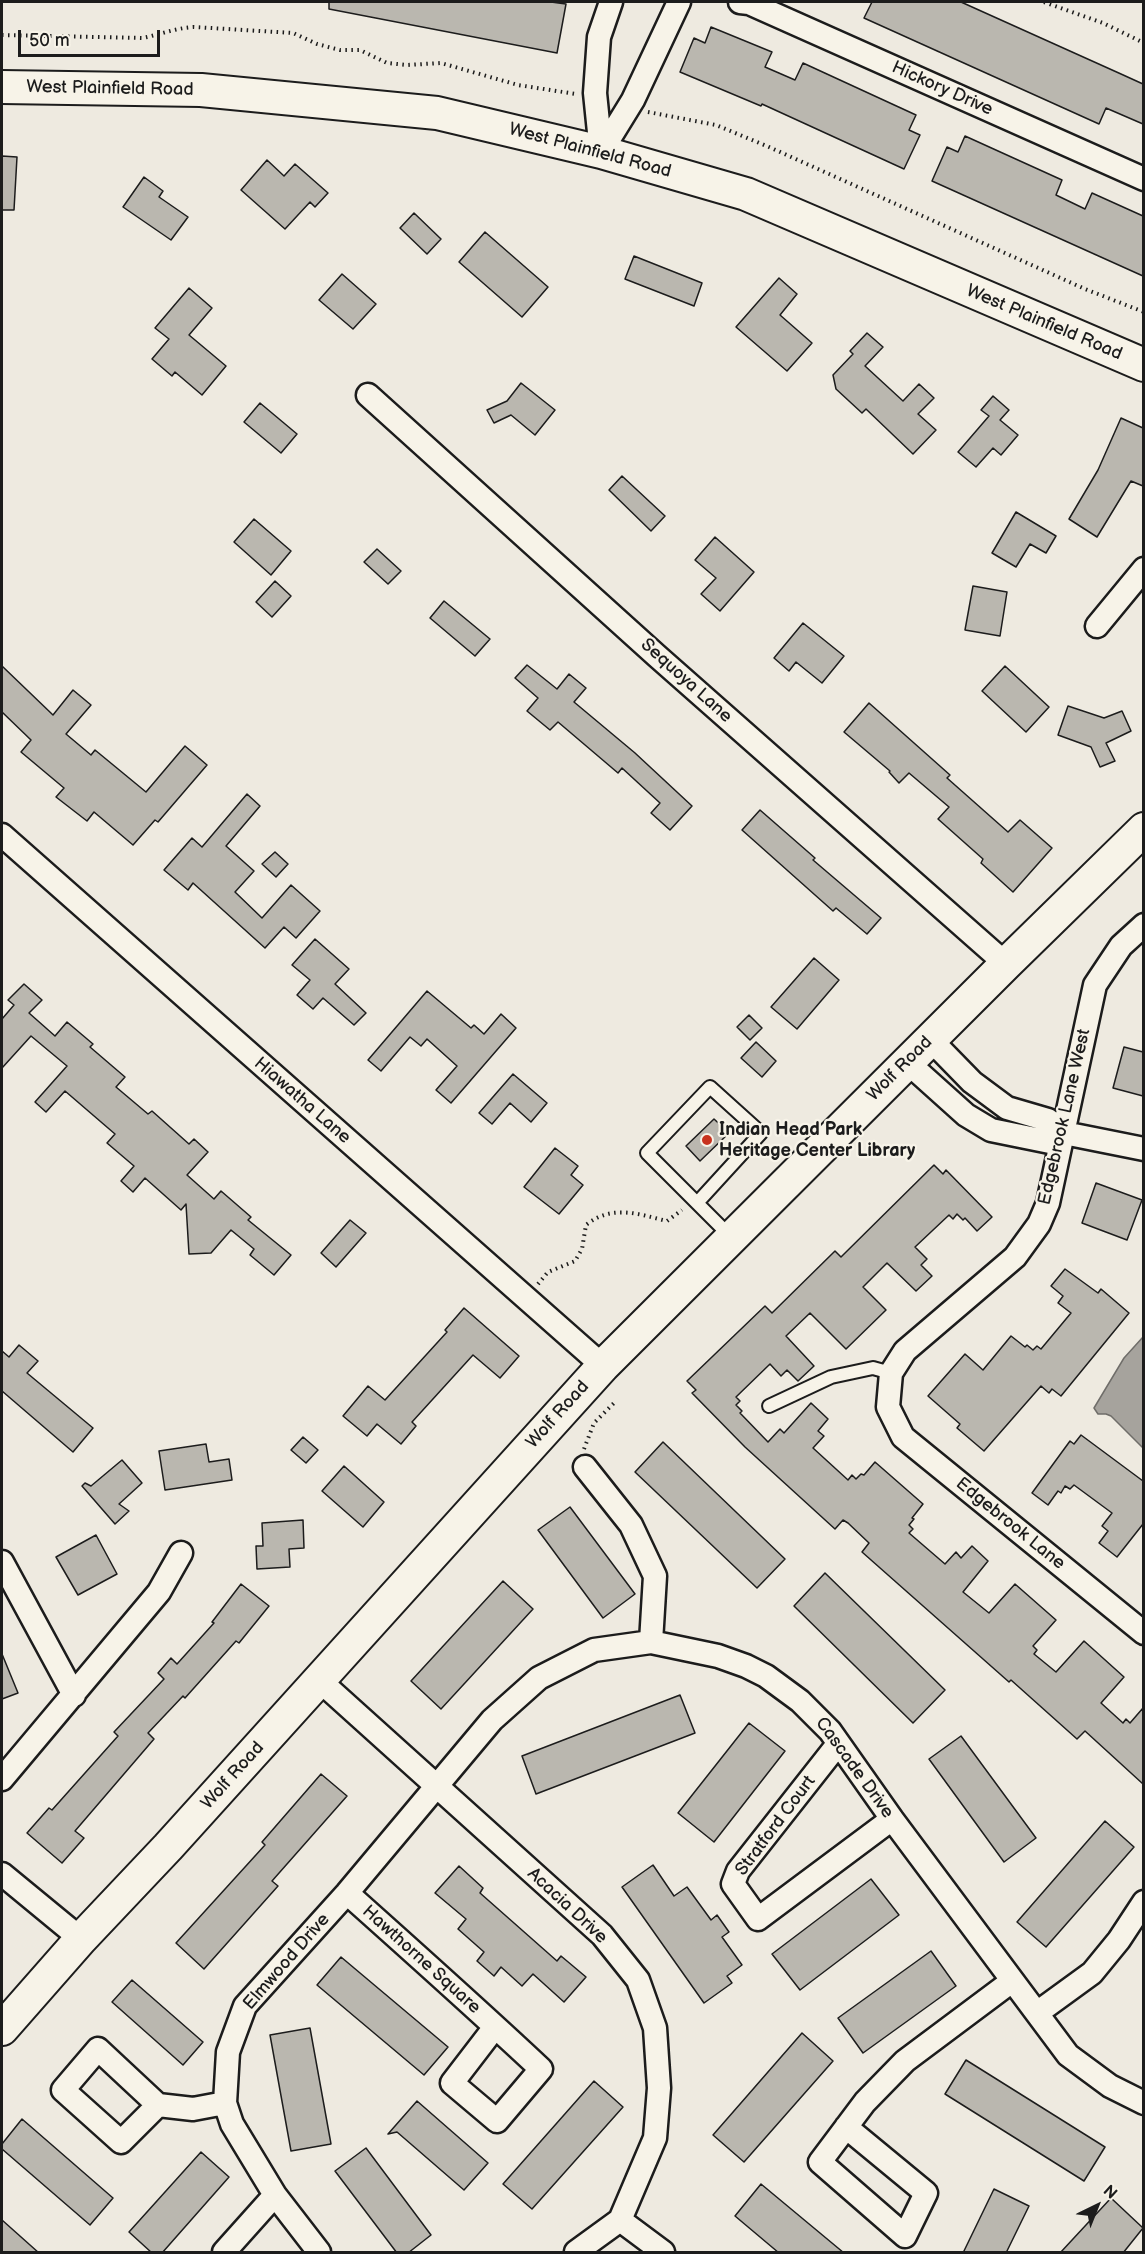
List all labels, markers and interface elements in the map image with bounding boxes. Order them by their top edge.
scale bar [21,18,164,56]
text: 50 m [29,30,70,51]
street label: Hickory Drive [888,57,996,121]
street label: West Plainfield Road [26,77,194,101]
street label: West Plainfield Road [506,119,674,183]
street label: West Plainfield Road [963,280,1125,366]
street label: Sequoya Lane [636,634,736,728]
street label: Edgebrook Lane West [1034,1027,1096,1207]
street label: Wolf Road [863,1032,937,1106]
street label: Hiawatha Lane [249,1053,355,1149]
place label: Indian Head Park Heritage Center Library [719,1119,915,1162]
marker: Indian Head Park Heritage Center Library [700,1133,714,1147]
street label: Wolf Road [522,1377,594,1453]
street label: Edgebrook Lane [951,1473,1069,1575]
street label: Cascade Drive [810,1713,898,1823]
street label: Wolf Road [197,1738,269,1814]
street label: Stratford Court [731,1772,821,1880]
street label: Acacia Drive [522,1863,612,1949]
street label: Hawthorne Square [357,1901,485,2019]
street label: Elmwood Drive [239,1909,335,2015]
north arrow [1067,2176,1127,2236]
text: N [1099,2181,1120,2204]

